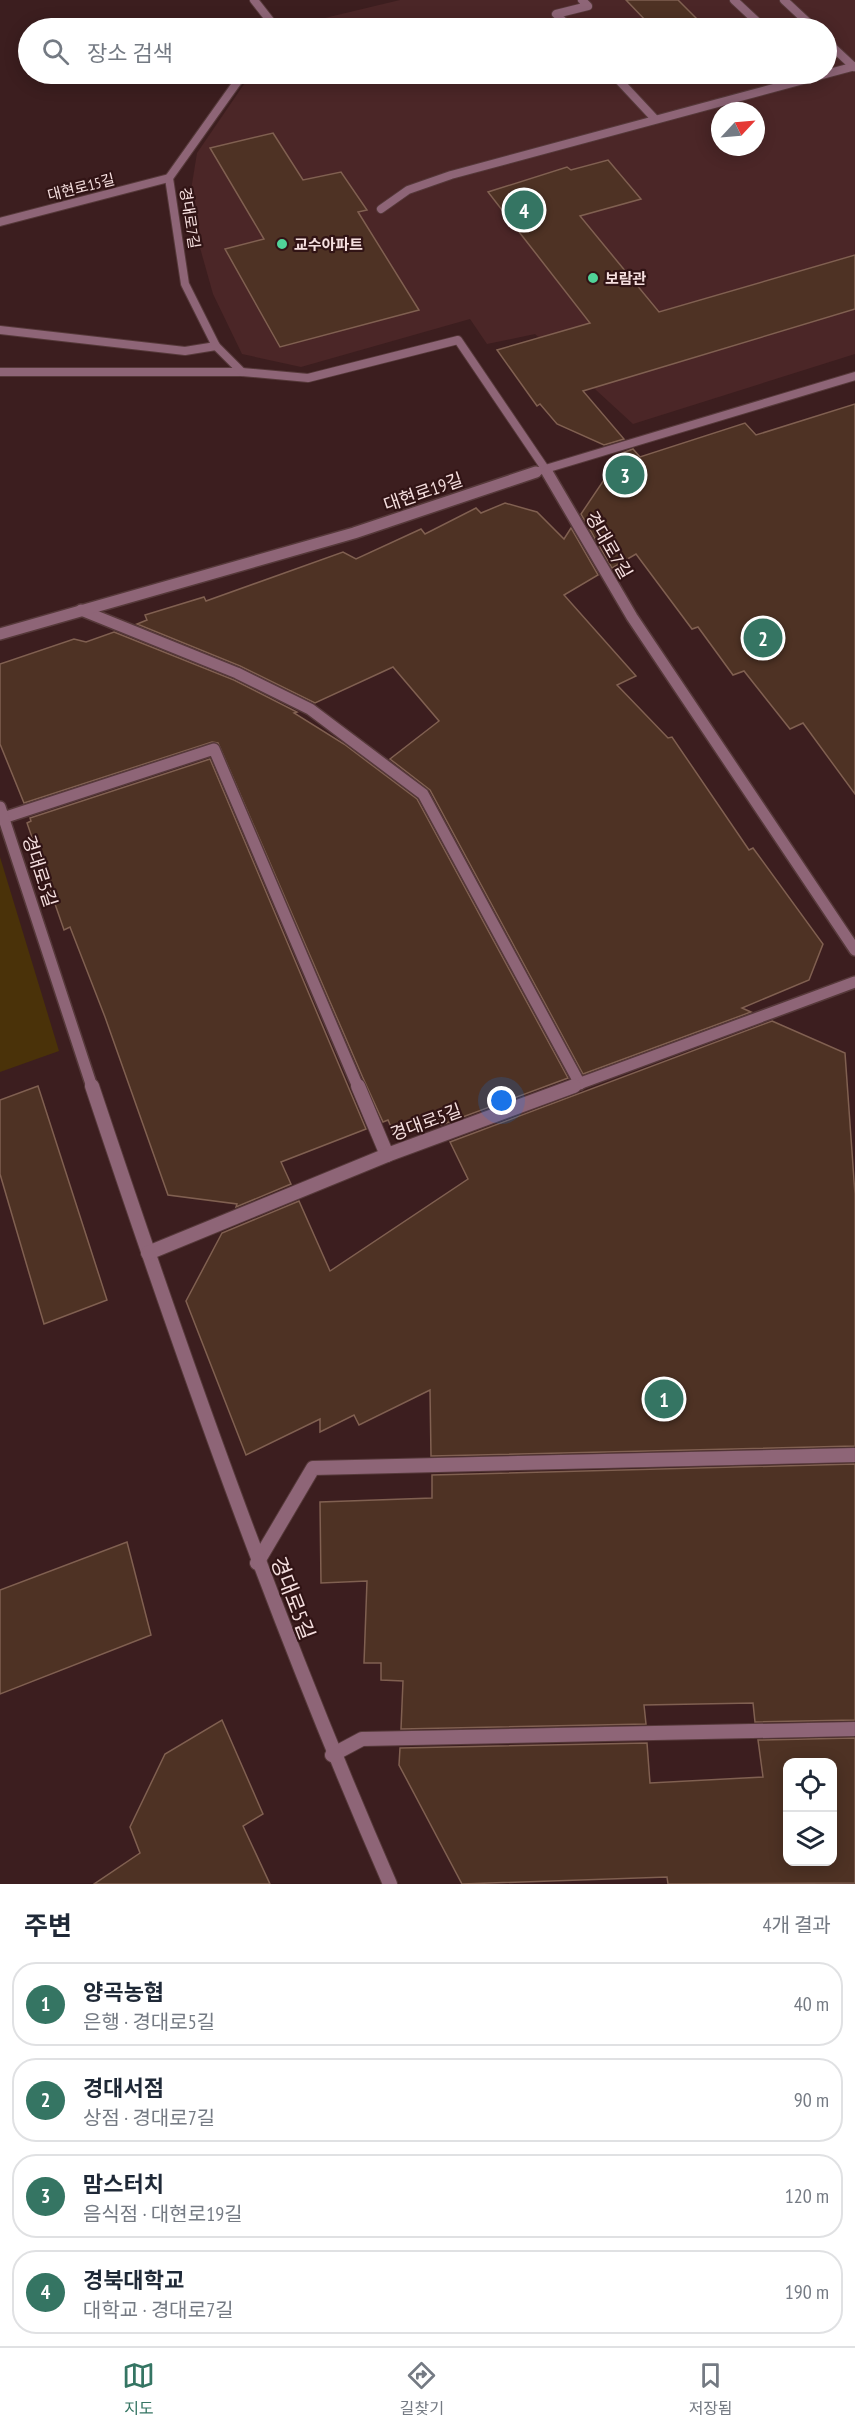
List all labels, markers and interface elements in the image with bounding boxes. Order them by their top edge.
search box [18,18,837,84]
icon: search [39,35,72,68]
text: 장소 검색 [87,39,173,67]
north arrow [711,102,765,156]
street label: 대현로15길 [45,169,117,205]
street label: 경대로7길 [176,186,204,250]
pin: 4 [504,188,544,232]
place label: 교수아파트 [294,235,363,254]
marker: 교수아파트 [275,237,289,251]
place label: 보람관 [605,269,647,288]
marker: 보람관 [586,271,600,285]
pin: 3 [606,452,644,498]
street label: 대현로19길 [380,468,466,516]
street label: 경대로7길 [580,507,638,583]
pin: 2 [744,616,783,660]
street label: 경대로5길 [18,832,62,910]
your location [487,1086,516,1115]
street label: 경대로5길 [387,1098,465,1146]
pin: 1 [644,1376,684,1422]
street label: 경대로5길 [265,1553,321,1643]
map controls [783,1758,837,1866]
button: locate [783,1758,837,1812]
button: layers [783,1812,837,1866]
text: 주변 [24,1909,72,1942]
text: 4개 결과 [763,1912,831,1938]
text: 양곡농협 [83,1978,164,2006]
text: 1 [41,1991,50,2017]
text: 40 m [794,1991,829,2017]
text: 은행 · 경대로5길 [83,2009,215,2035]
text: 경대서점 [83,2074,164,2102]
text: 2 [41,2087,50,2113]
text: 90 m [794,2087,829,2113]
text: 상점 · 경대로7길 [83,2105,215,2131]
text: 맘스터치 [83,2170,164,2198]
text: 3 [41,2183,50,2209]
text: 120 m [785,2183,829,2209]
text: 음식점 · 대현로19길 [83,2201,243,2227]
text: 경북대학교 [83,2266,184,2294]
text: 4 [41,2279,50,2305]
text: 190 m [785,2279,829,2305]
text: 대학교 · 경대로7길 [83,2297,234,2323]
tab: 지도 [122,2359,155,2419]
tab: 길찾기 [400,2359,444,2419]
tab: 저장됨 [689,2359,733,2419]

